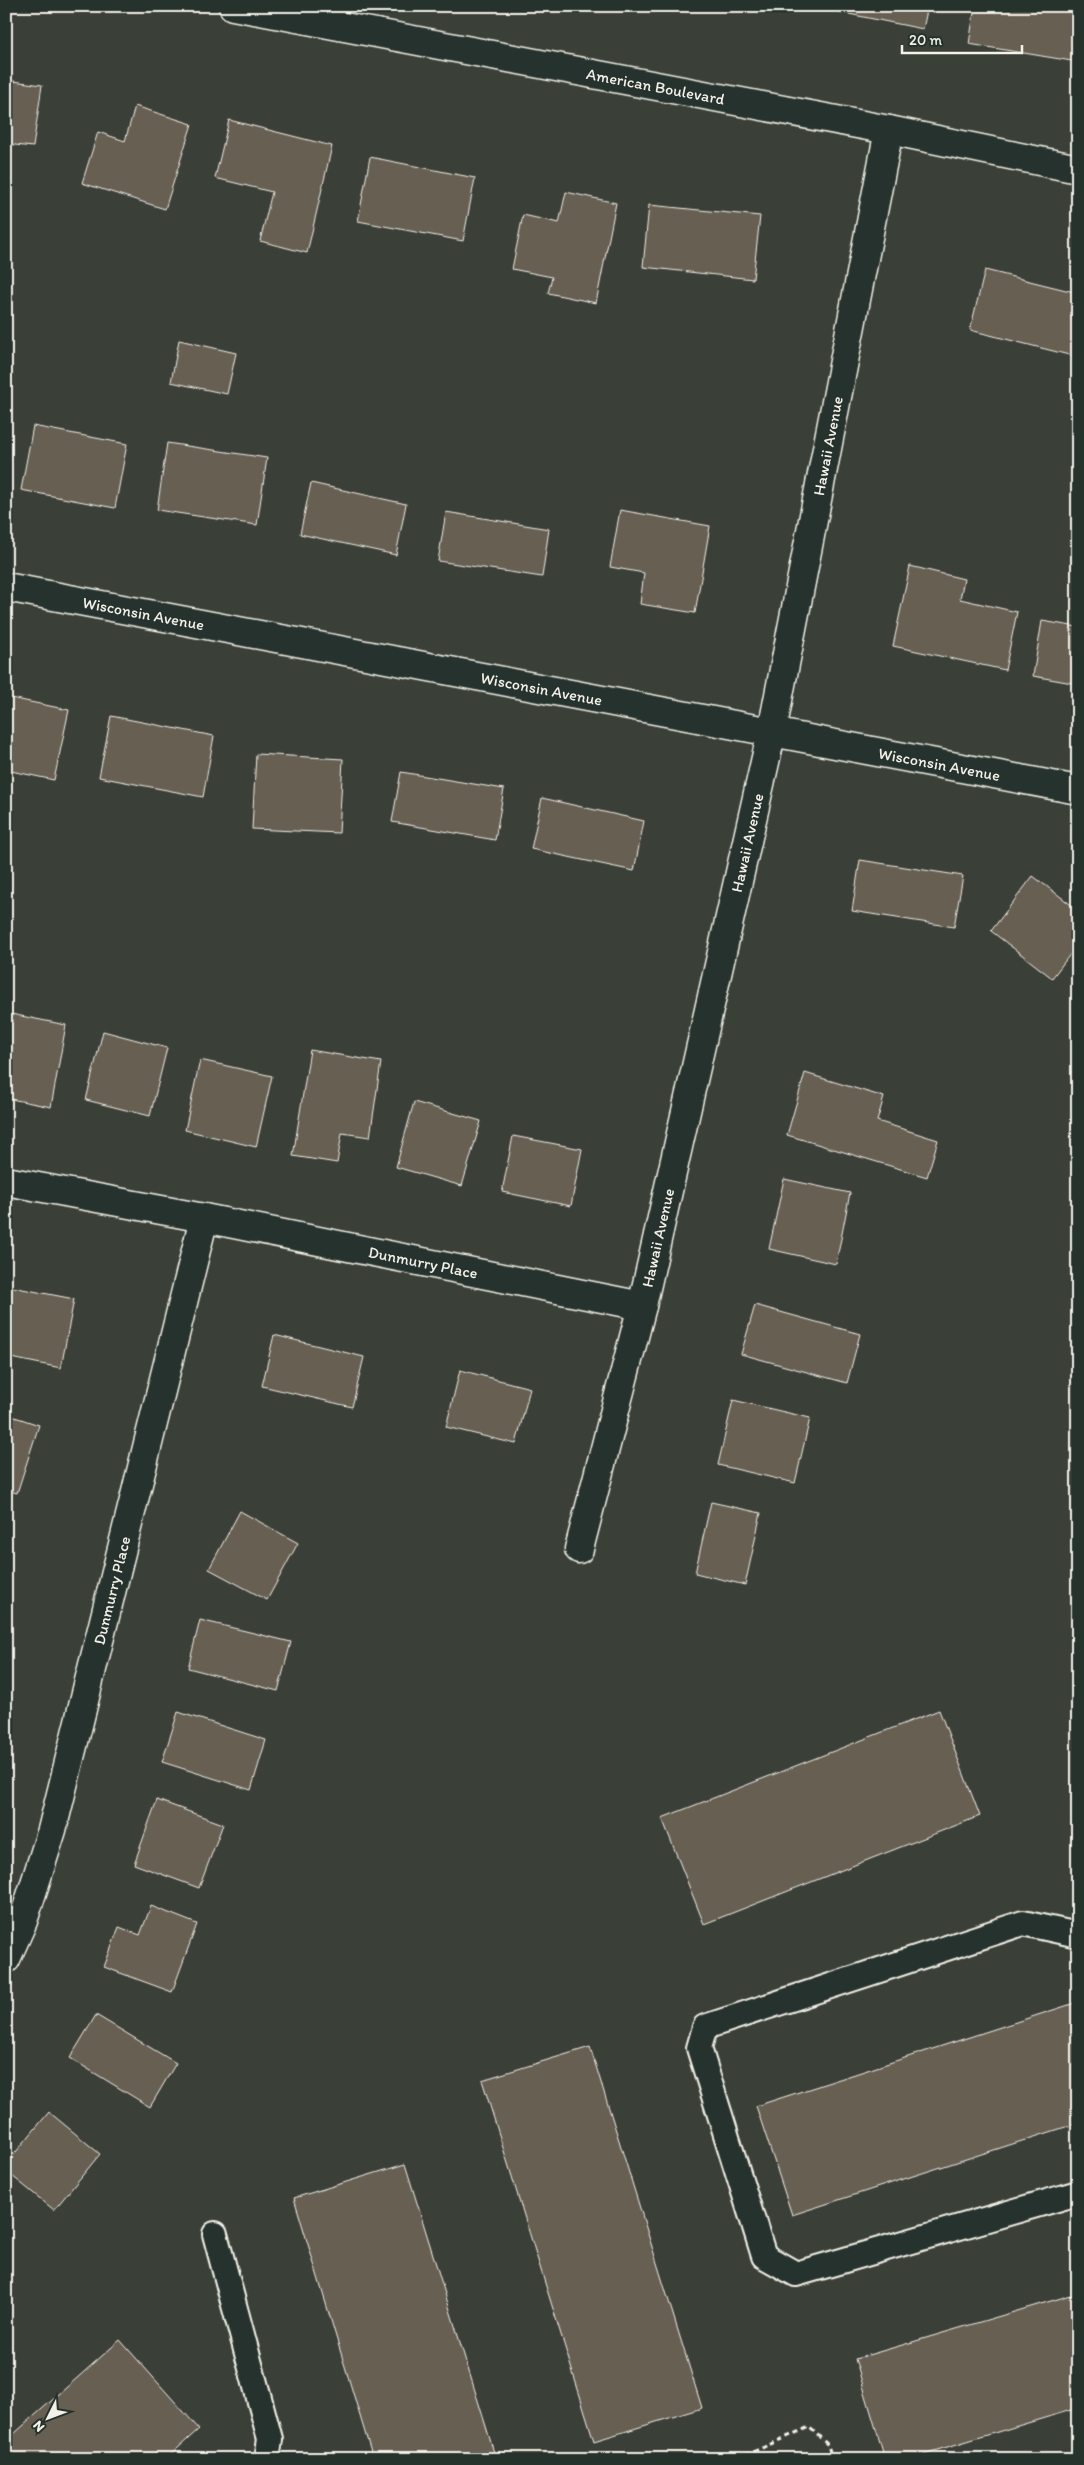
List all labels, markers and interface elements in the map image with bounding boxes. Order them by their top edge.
scale bar [902,22,1022,54]
text: 20 m [909,31,943,49]
street label: American Boulevard [585,64,727,109]
street label: Hawaii Avenue [809,395,847,497]
street label: Wisconsin Avenue [81,593,206,634]
street label: Wisconsin Avenue [479,668,604,710]
street label: Wisconsin Avenue [877,743,1002,785]
street label: Hawaii Avenue [727,792,768,894]
street label: Hawaii Avenue [638,1187,678,1289]
street label: Dunmurry Place [367,1242,479,1283]
street label: Dunmurry Place [89,1534,135,1647]
north arrow [22,2392,72,2442]
text: N [29,2417,48,2436]

